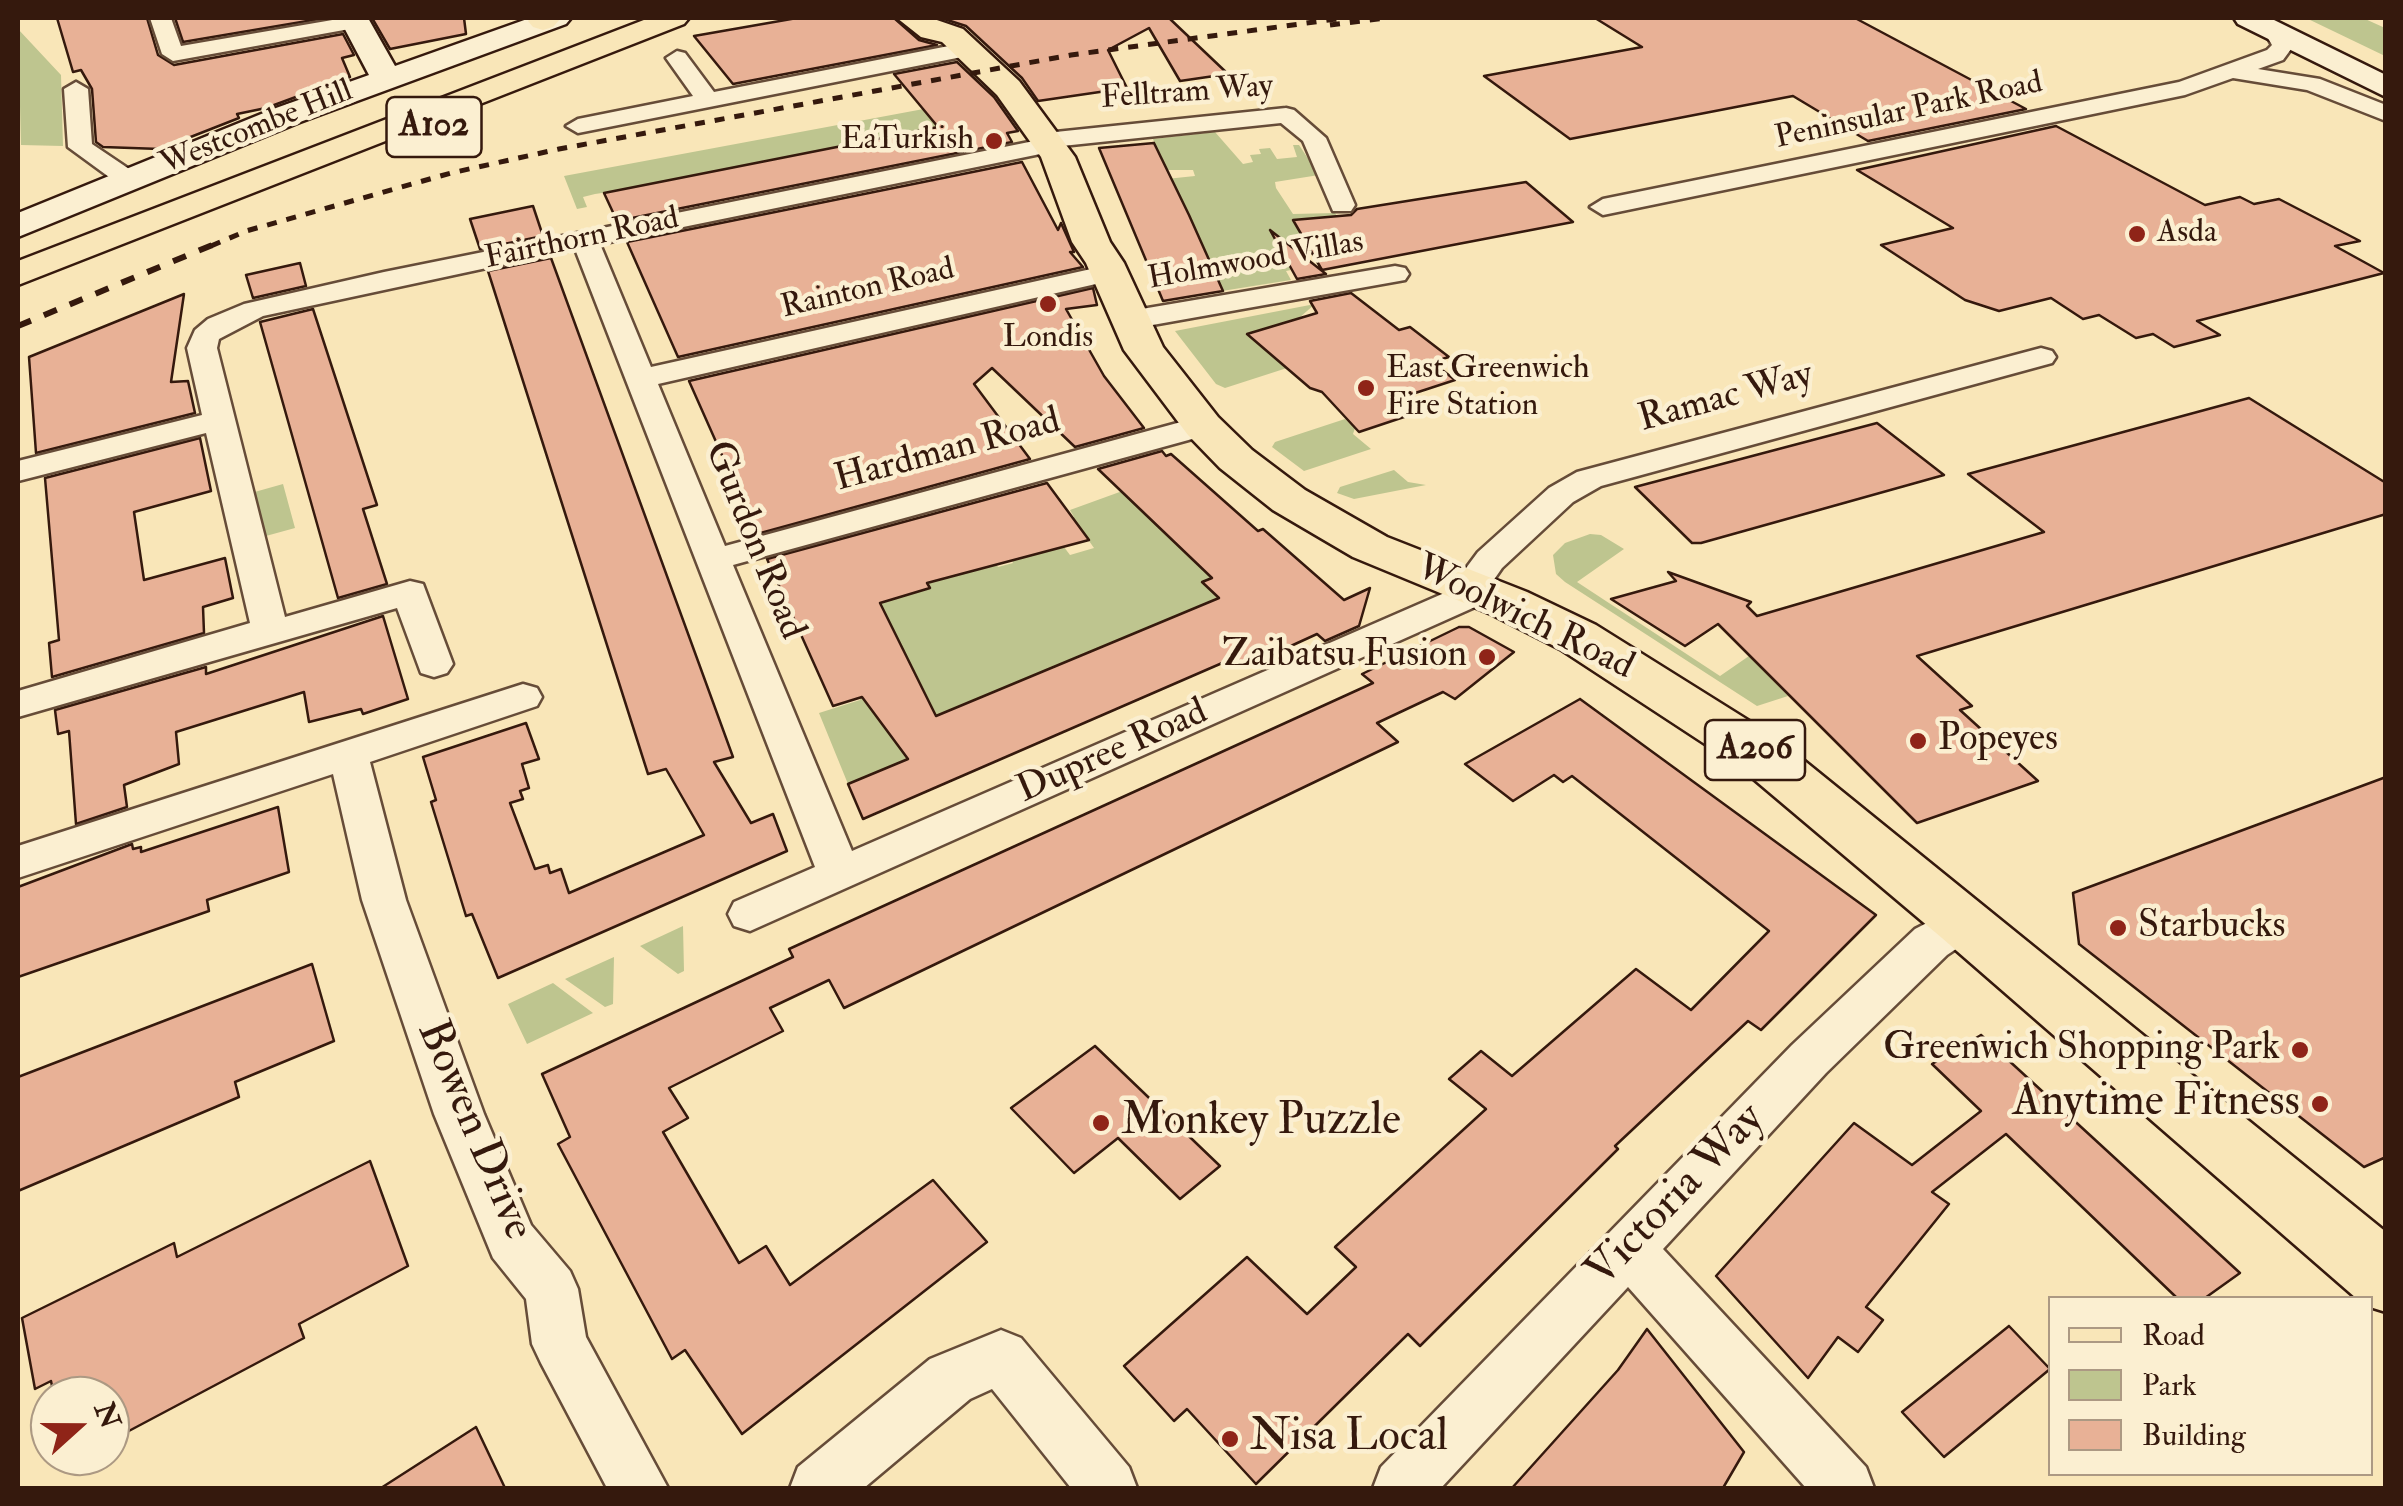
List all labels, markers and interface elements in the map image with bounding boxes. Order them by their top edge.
street label: Peninsular Park Road [1772,65,2046,159]
street label: Felltram Way [1100,69,1274,119]
street label: Westcombe Hill [155,73,359,185]
road number: A102 [386,97,482,157]
place label: EaTurkish [841,122,974,160]
marker: EaTurkish [983,130,1005,152]
street label: Fairthorn Road [481,201,683,279]
place label: Asda [2157,215,2217,253]
marker: Asda [2126,223,2148,245]
street label: Holmwood Villas [1145,224,1367,300]
street label: Rainton Road [778,251,958,329]
marker: Londis [1037,293,1059,315]
place label: Londis [1003,320,1093,358]
place label: East Greenwich Fire Station [1386,351,1590,426]
street label: Ramac Way [1634,354,1818,444]
marker: East Greenwich Fire Station [1355,377,1377,399]
street label: Hardman Road [830,400,1066,504]
street label: Gurdon Road [693,435,813,647]
street label: Woolwich Road [1407,547,1641,691]
place label: Zaibatsu Fusion [1222,634,1467,680]
marker: Zaibatsu Fusion [1476,646,1498,668]
street label: Dupree Road [1011,691,1215,815]
place label: Popeyes [1938,718,2058,764]
road number: A206 [1705,720,1805,780]
marker: Popeyes [1907,730,1929,752]
place label: Starbucks [2138,905,2286,951]
marker: Starbucks [2107,917,2129,939]
street label: Bowen Drive [403,1013,543,1249]
place label: Greenwich Shopping Park [1883,1027,2280,1073]
marker: Greenwich Shopping Park [2289,1039,2311,1061]
place label: Anytime Fitness [2012,1077,2300,1131]
marker: Anytime Fitness [2309,1093,2331,1115]
street label: Victoria Way [1576,1094,1778,1300]
place label: Monkey Puzzle [1121,1096,1401,1150]
marker: Monkey Puzzle [1090,1112,1112,1134]
legend [2048,1296,2373,1476]
text: Road [2142,1317,2205,1354]
text: Park [2142,1367,2197,1404]
north arrow [30,1376,130,1476]
text: N [86,1398,127,1434]
place label: Nisa Local [1250,1412,1448,1466]
text: Building [2142,1417,2246,1454]
marker: Nisa Local [1219,1428,1241,1450]

